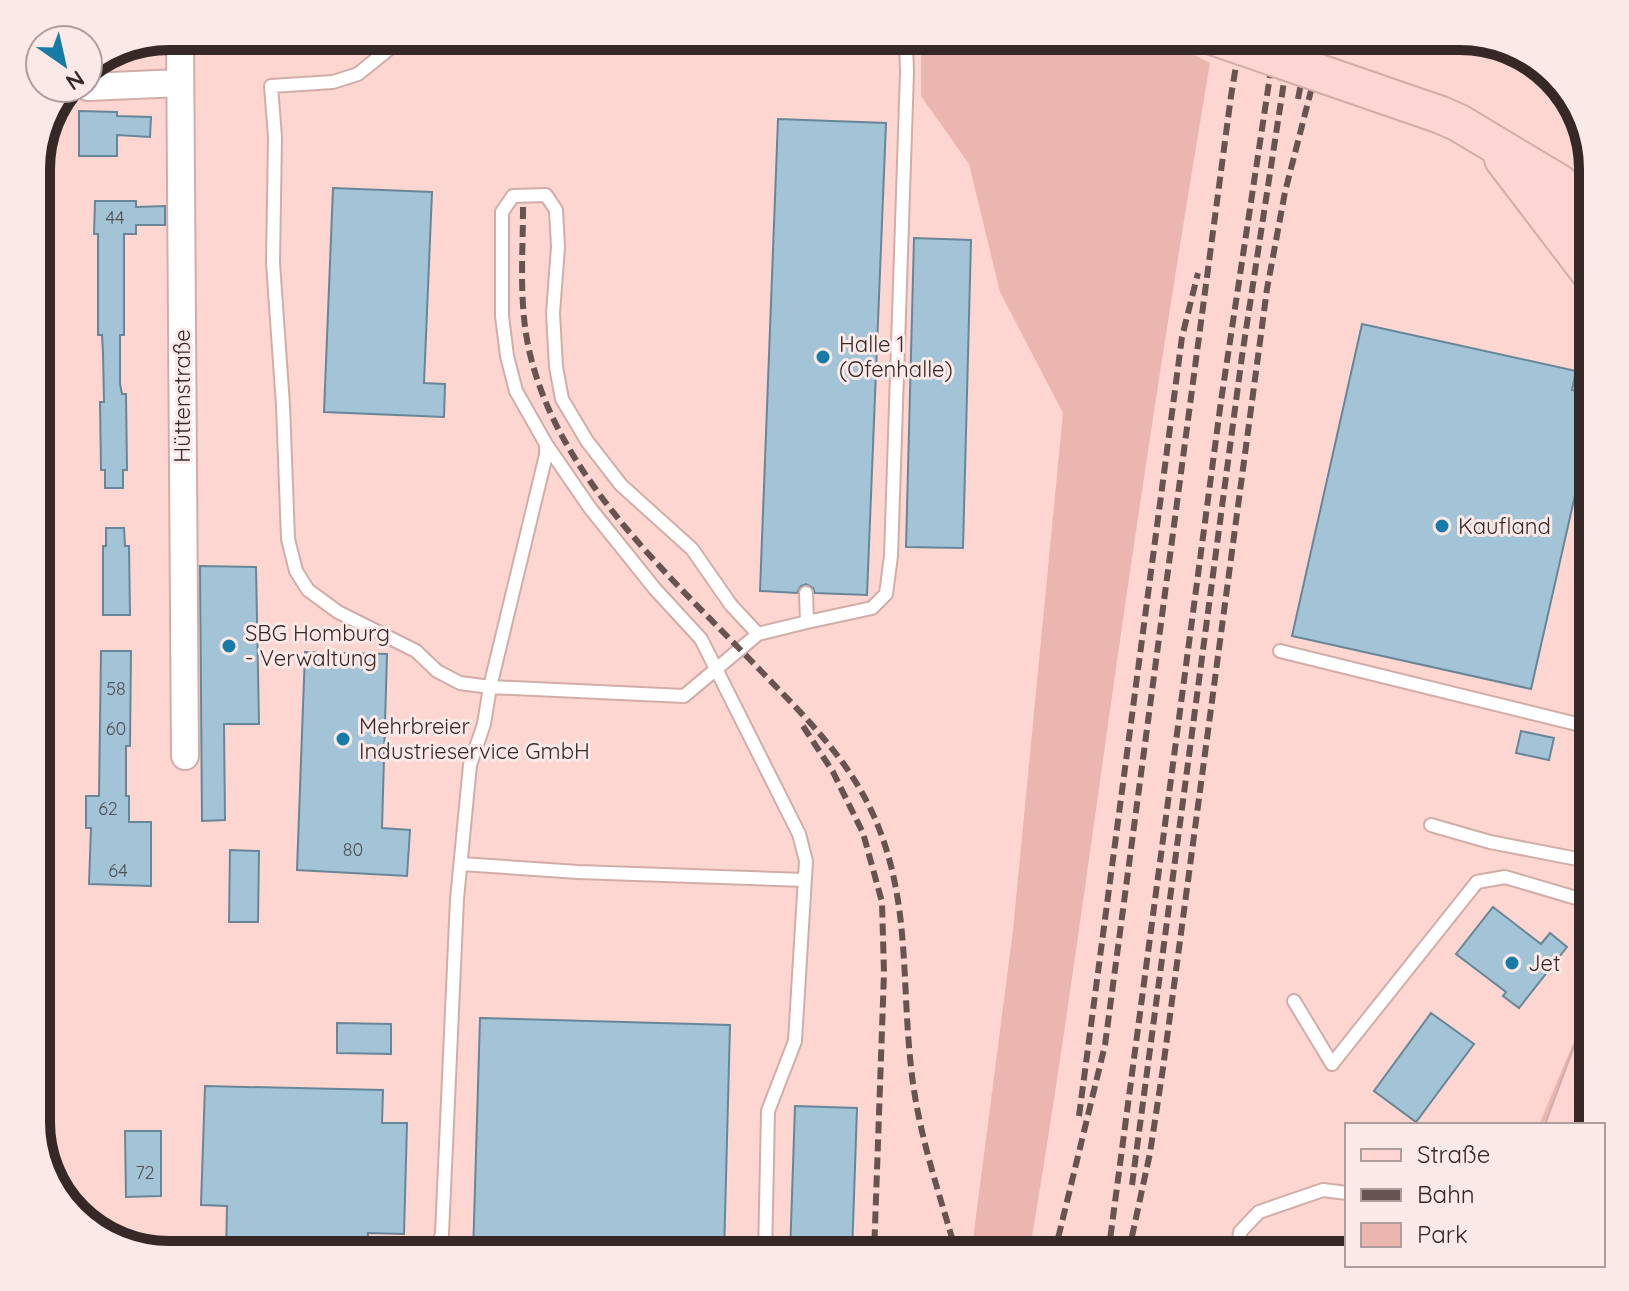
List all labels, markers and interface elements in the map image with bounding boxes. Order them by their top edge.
north arrow [24,24,104,104]
text: N [61,64,90,97]
house number: 44 [106,206,124,229]
street label: Hüttenstraße [168,329,196,463]
place label: Halle 1 (Ofenhalle) [839,330,953,383]
marker: Halle 1 (Ofenhalle) [814,348,832,366]
place label: Kaufland [1458,512,1551,540]
marker: Kaufland [1433,517,1451,535]
place label: SBG Homburg - Verwaltung [245,619,390,672]
marker: SBG Homburg - Verwaltung [220,637,238,655]
house number: 58 [106,677,126,700]
place label: Mehrbreier Industrieservice GmbH [359,712,590,765]
house number: 60 [106,717,126,740]
marker: Mehrbreier Industrieservice GmbH [334,730,352,748]
house number: 62 [98,797,118,820]
house number: 80 [343,838,363,861]
house number: 64 [108,859,128,882]
place label: Jet [1528,949,1560,977]
marker: Jet [1503,954,1521,972]
legend [1345,1123,1605,1267]
text: Straße [1417,1139,1490,1169]
house number: 72 [135,1161,155,1184]
text: Bahn [1417,1179,1475,1209]
text: Park [1417,1219,1468,1249]

